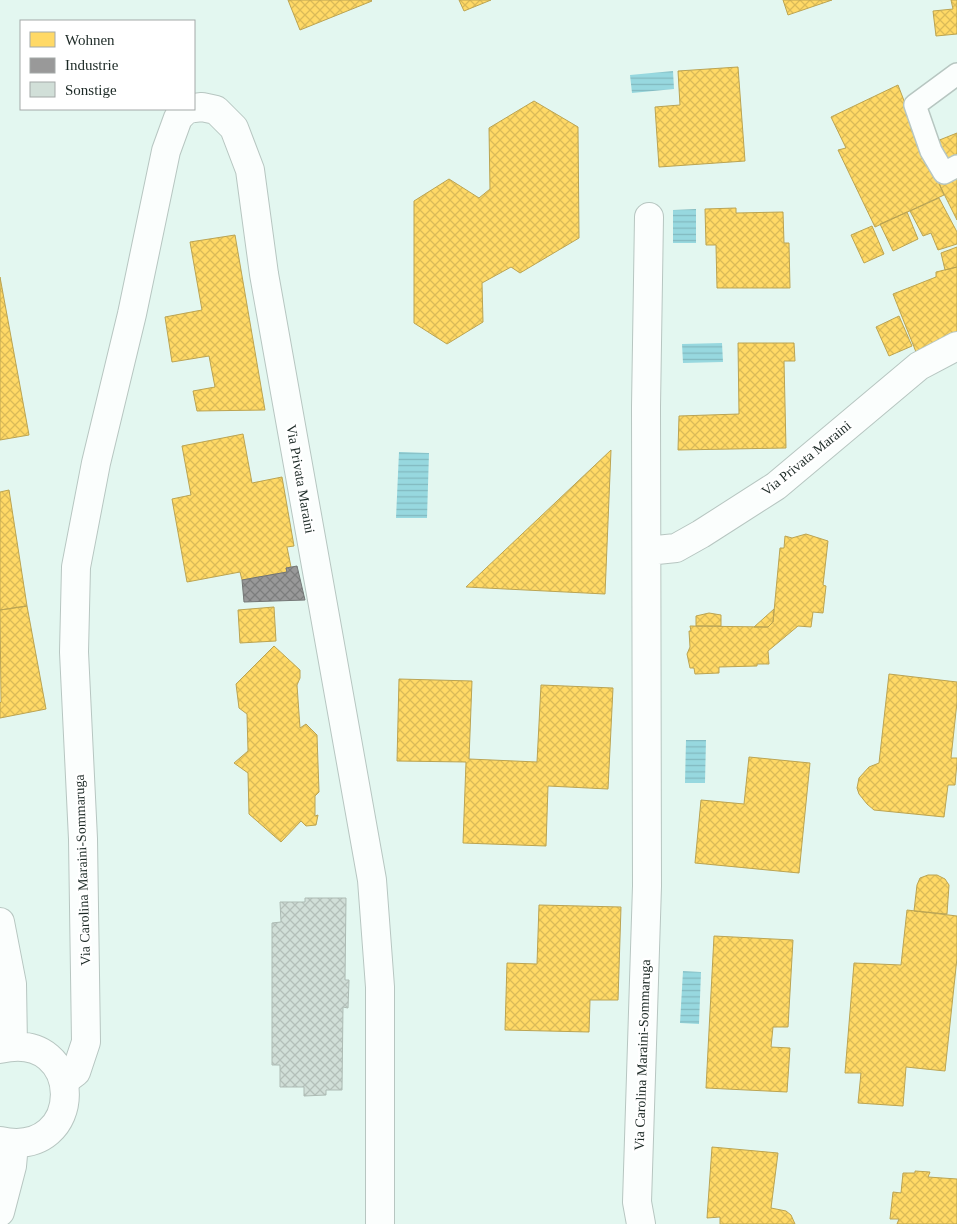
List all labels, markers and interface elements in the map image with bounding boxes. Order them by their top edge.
legend [20,20,195,110]
text: Wohnen [65,32,115,48]
text: Industrie [65,57,119,73]
text: Sonstige [65,82,117,98]
street label: Via Privata Maraini [759,418,854,499]
street label: Via Privata Maraini [284,423,317,535]
street label: Via Carolina Maraini-Sommaruga [72,773,93,966]
street label: Via Carolina Maraini-Sommaruga [632,958,653,1151]

